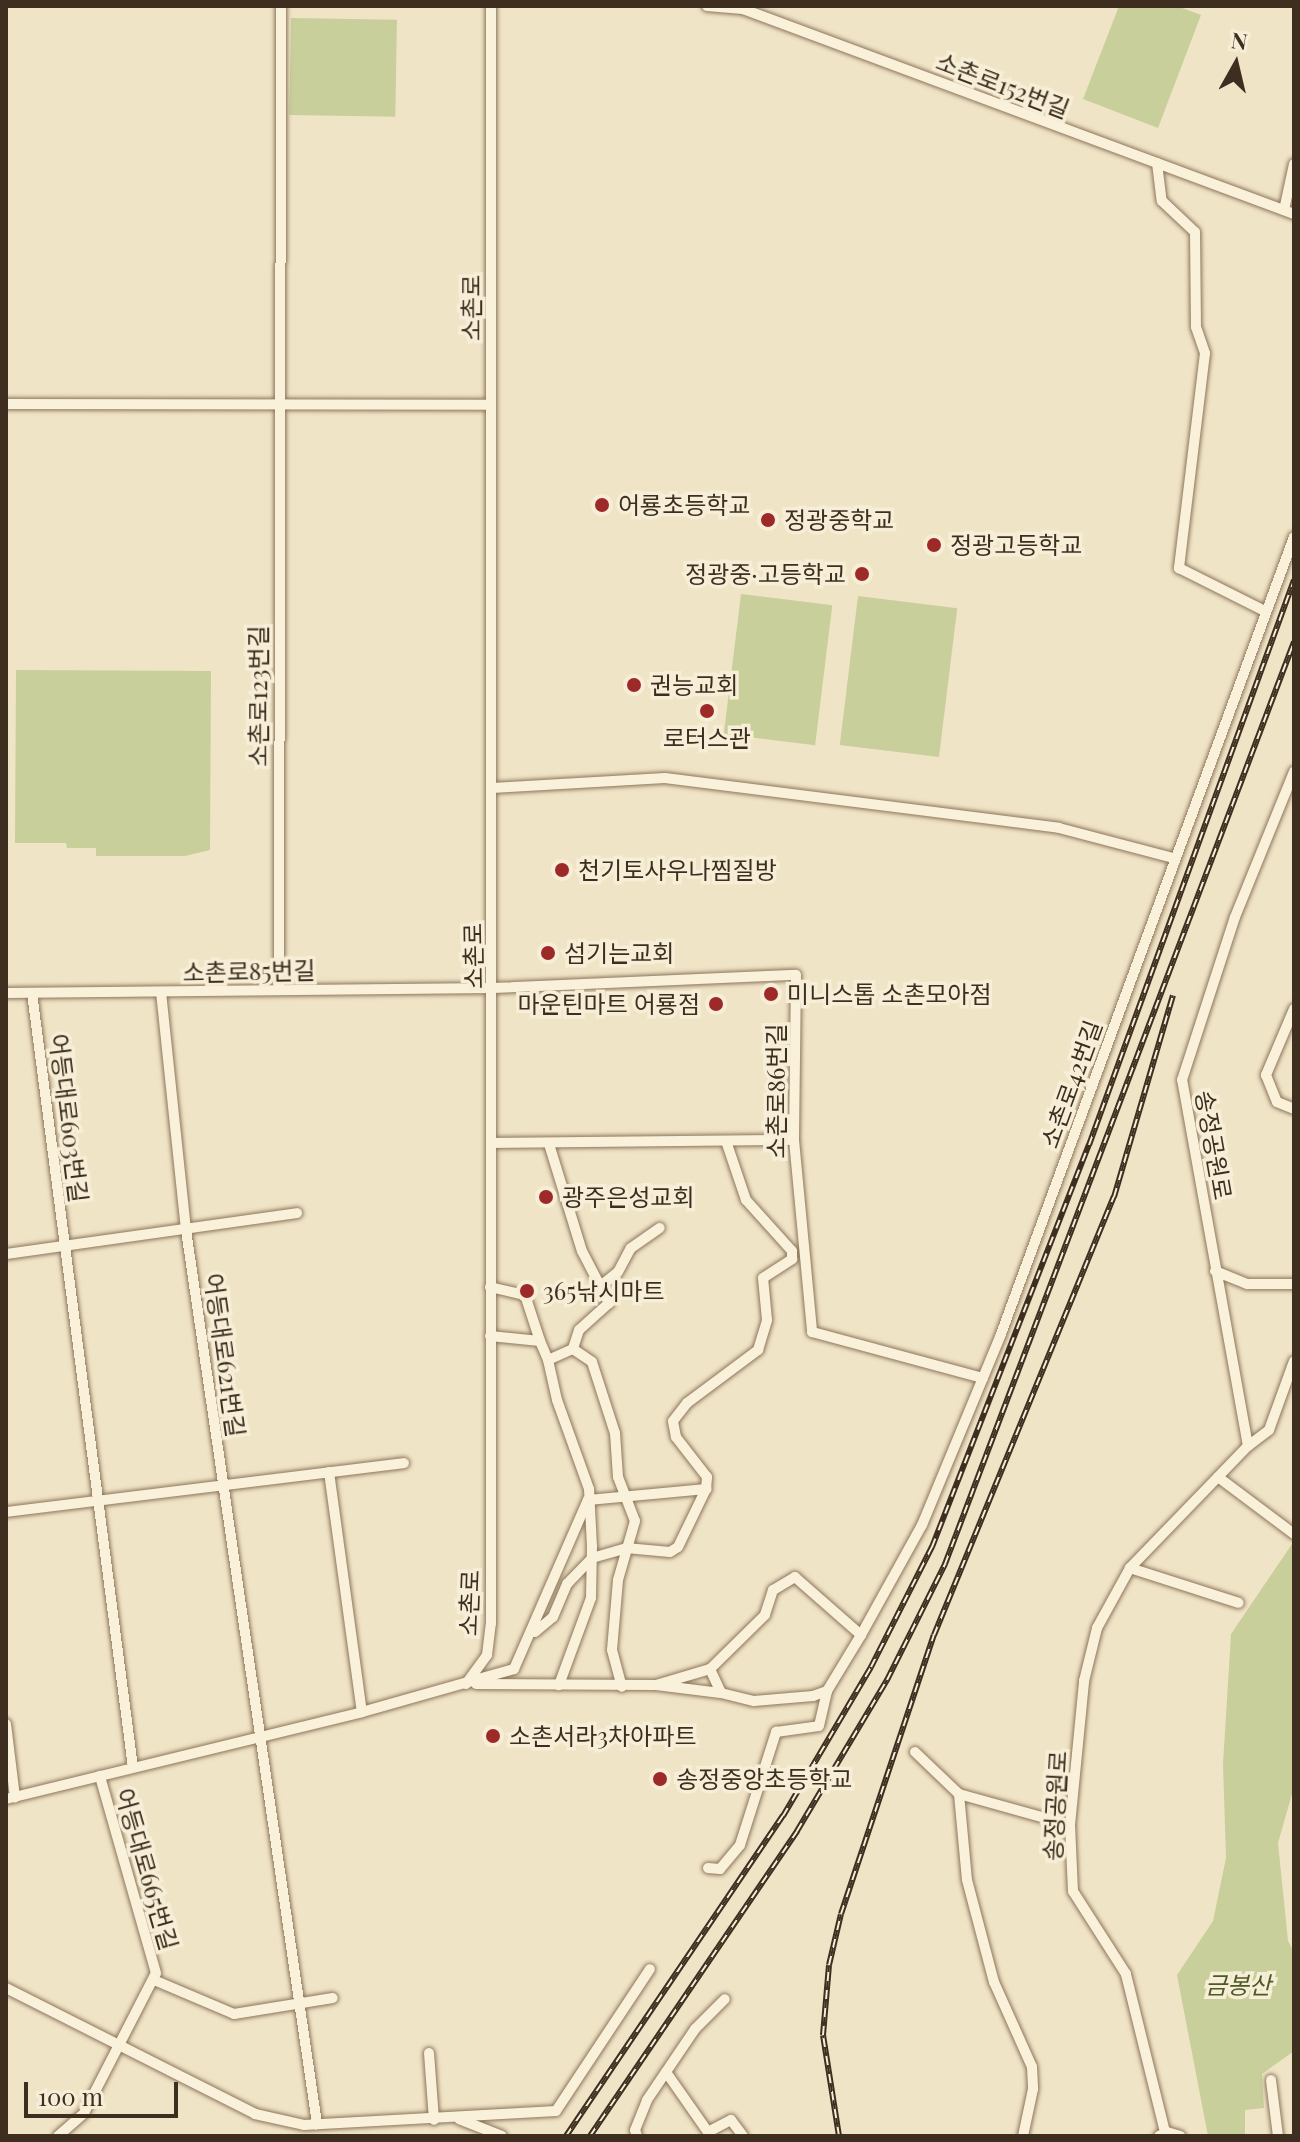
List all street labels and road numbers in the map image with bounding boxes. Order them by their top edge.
street label: 소촌로152번길 [932,46,1074,124]
street label: 소촌로 [457,275,485,341]
street label: 소촌로123번길 [244,625,272,767]
street label: 소촌로 [458,923,488,989]
street label: 소촌로85번길 [182,955,316,987]
street label: 소촌로42번길 [1035,1016,1107,1152]
street label: 소촌로86번길 [762,1023,790,1159]
street label: 어등대로603번길 [44,1032,94,1204]
street label: 송정공원로 [1190,1088,1238,1202]
street label: 어등대로621번길 [199,1271,251,1439]
street label: 소촌로 [453,1569,485,1637]
street label: 송정공원로 [1038,1750,1072,1862]
street label: 어등대로665번길 [110,1785,184,1953]

